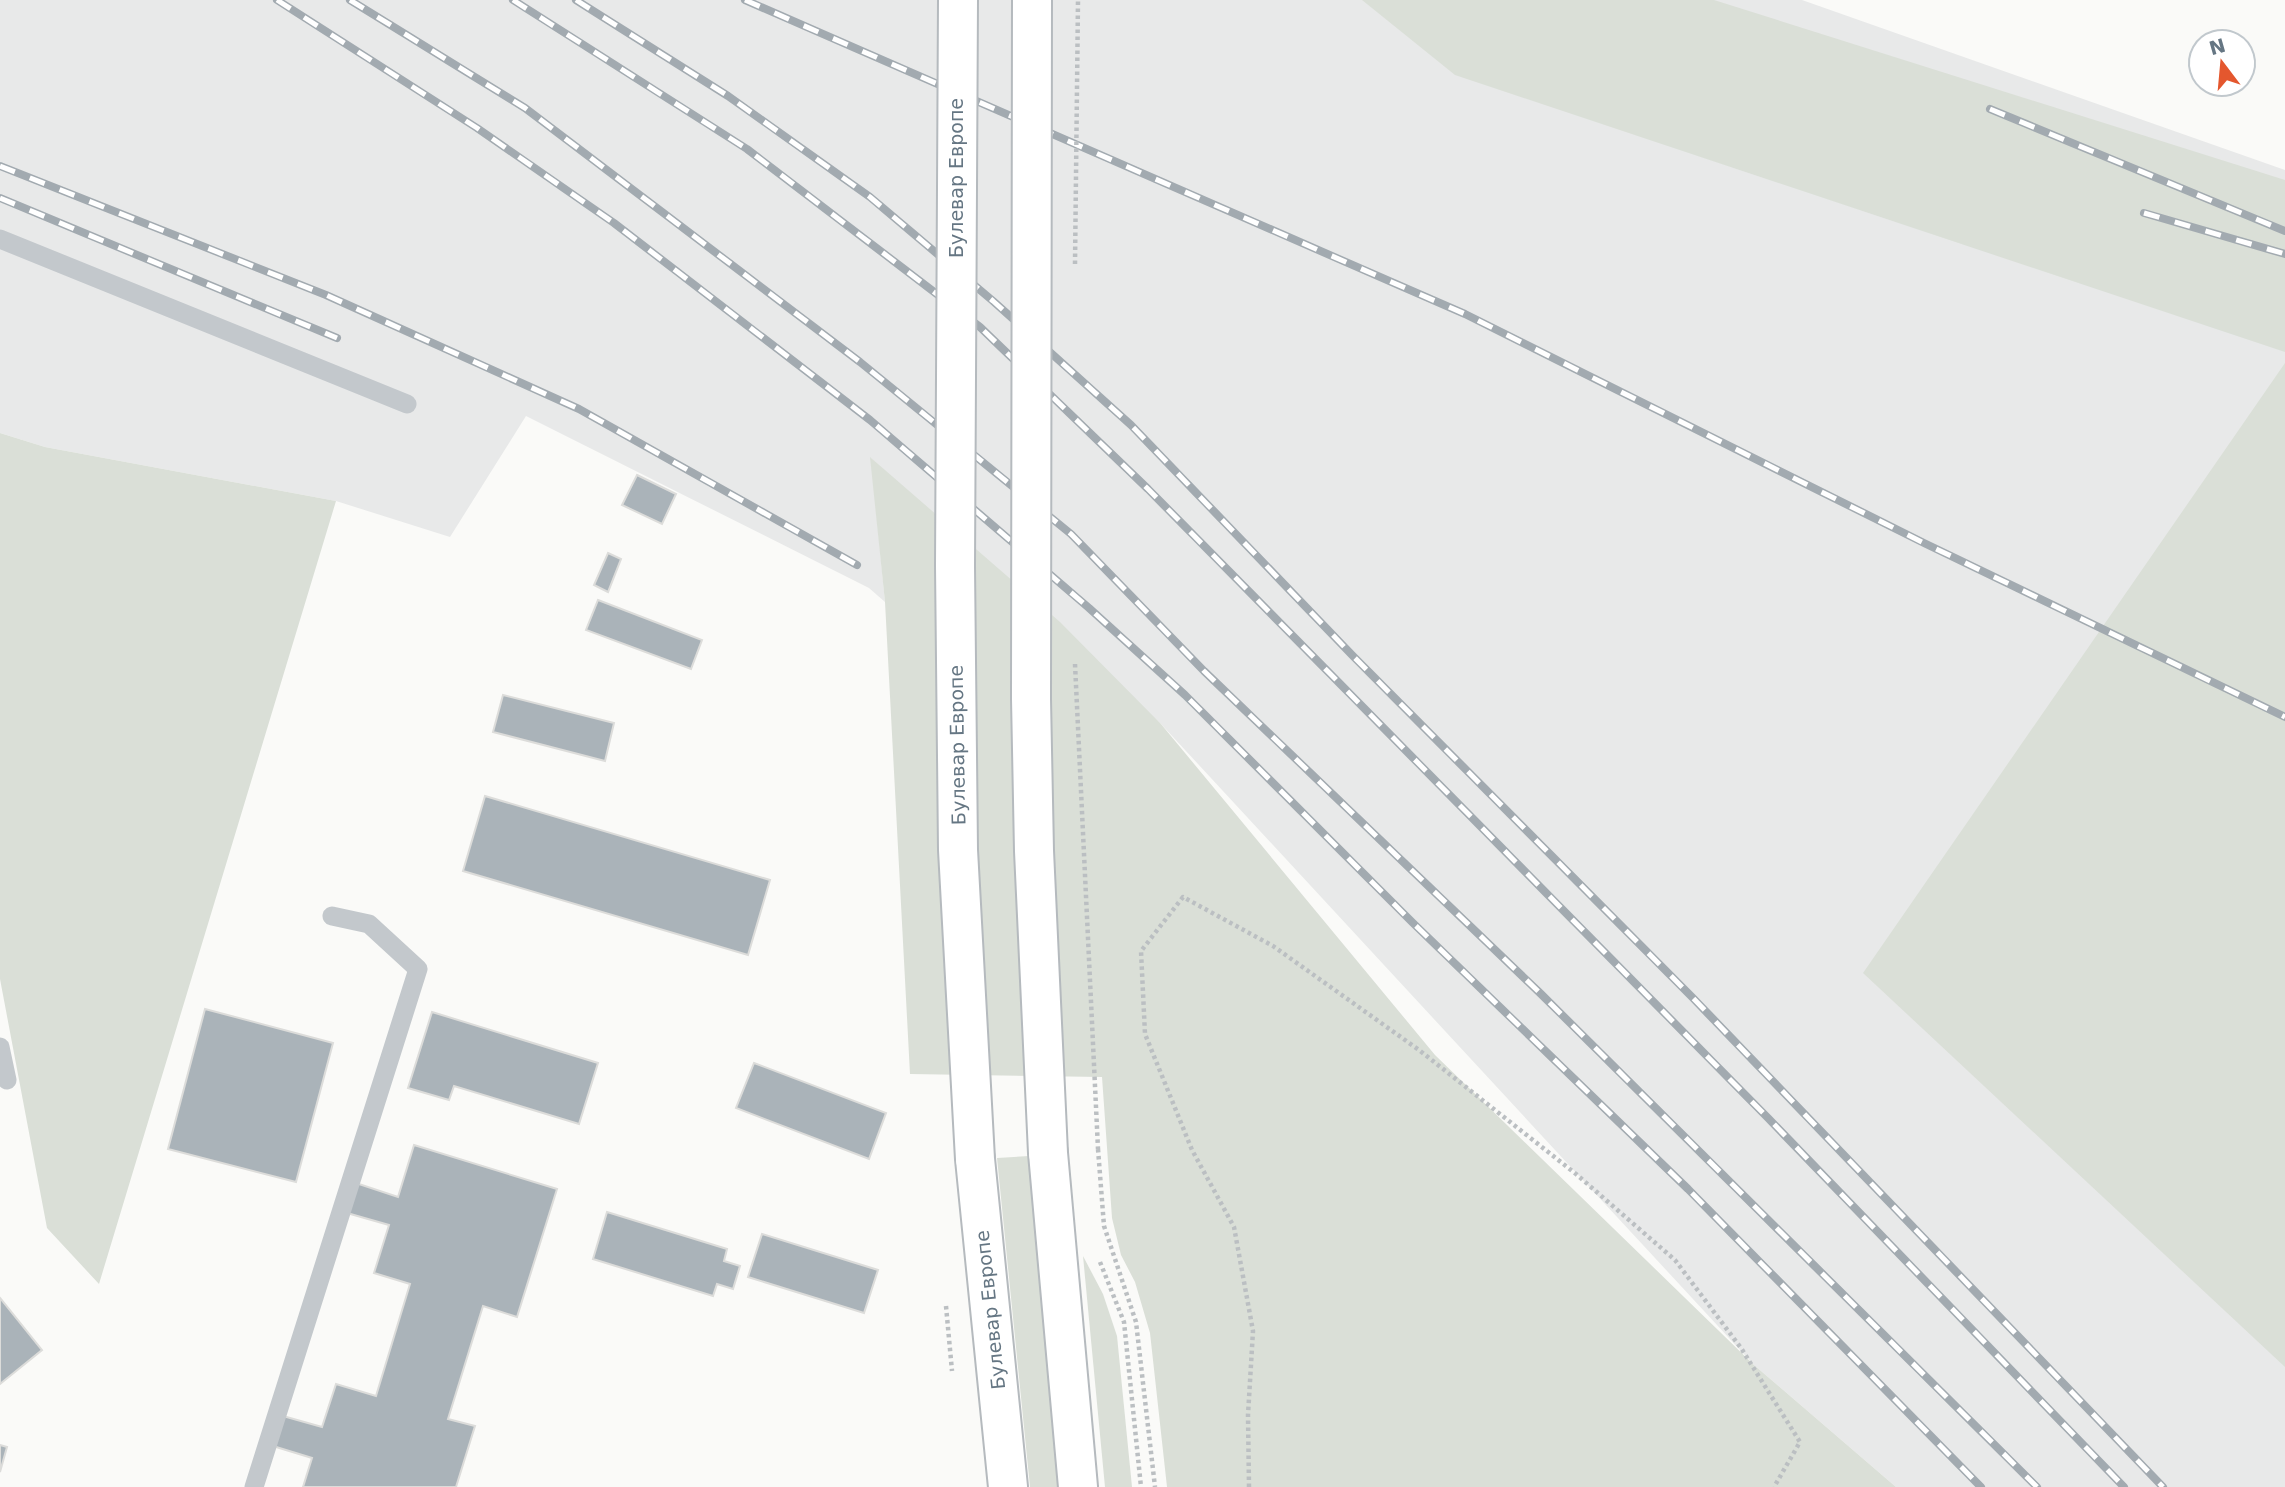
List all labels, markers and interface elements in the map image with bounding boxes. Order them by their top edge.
north arrow [2187,28,2257,98]
text: N [2207,34,2228,59]
street label: Булевар Европе [945,98,967,258]
street label: Булевар Европе [945,665,969,825]
street label: Булевар Европе [971,1229,1009,1391]

